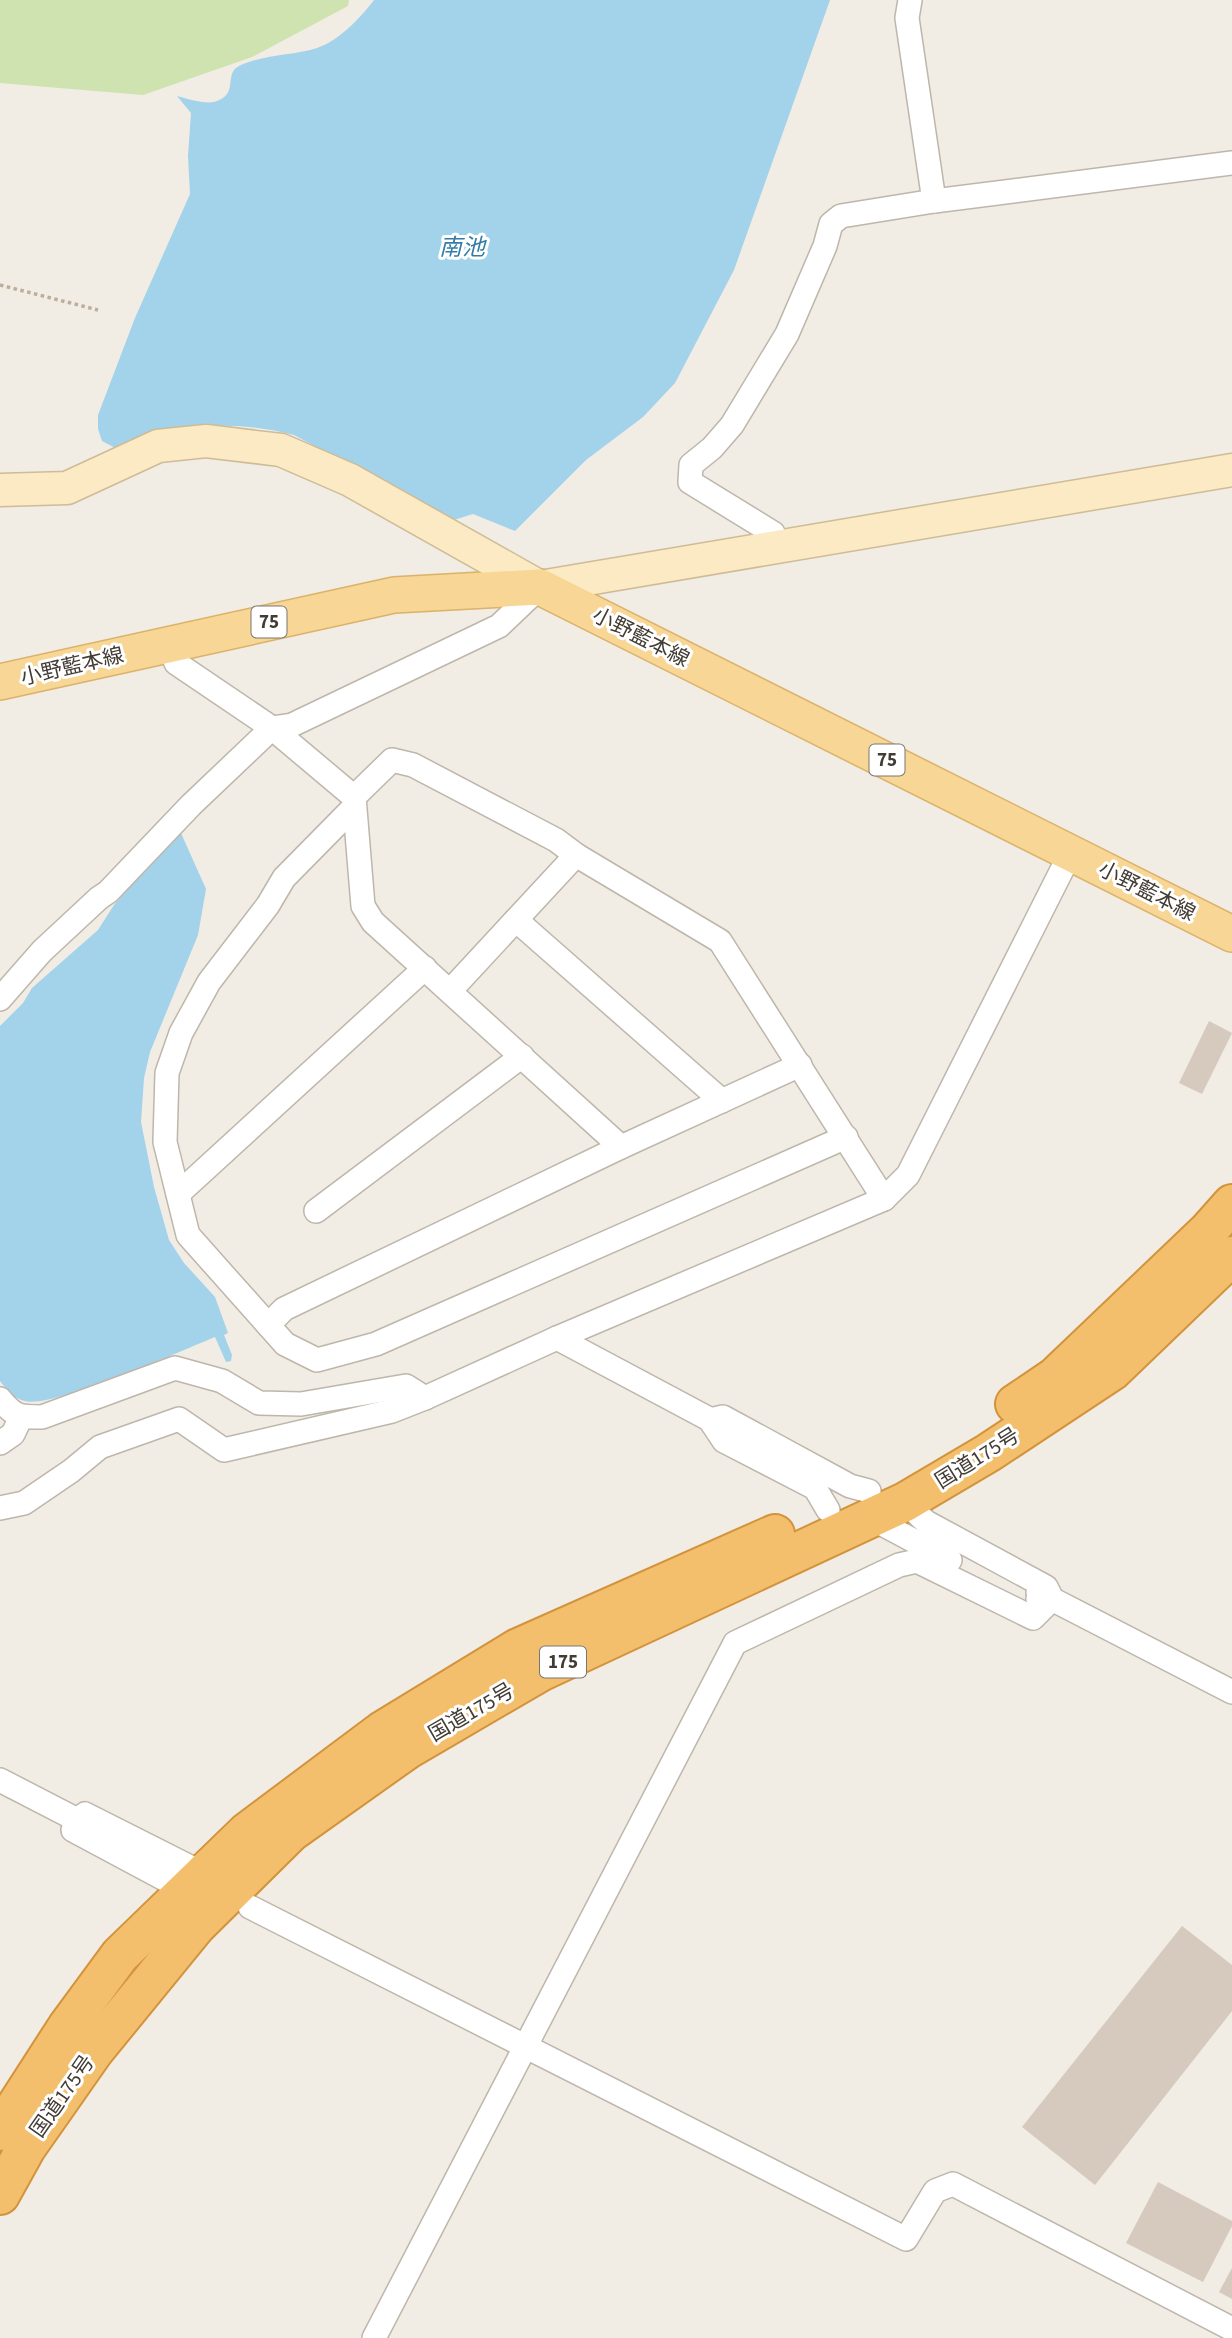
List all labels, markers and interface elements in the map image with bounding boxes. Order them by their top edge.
water label: 南池 [439,231,487,264]
street label: 小野藍本線 [587,600,695,674]
road number: 75 [252,607,286,638]
street label: 小野藍本線 [17,640,127,692]
road number: 75 [870,744,904,776]
street label: 小野藍本線 [1093,854,1201,928]
street label: 国道175号 [929,1420,1025,1496]
road number: 175 [540,1646,586,1678]
street label: 国道175号 [423,1675,519,1749]
street label: 国道175号 [23,2049,101,2143]

